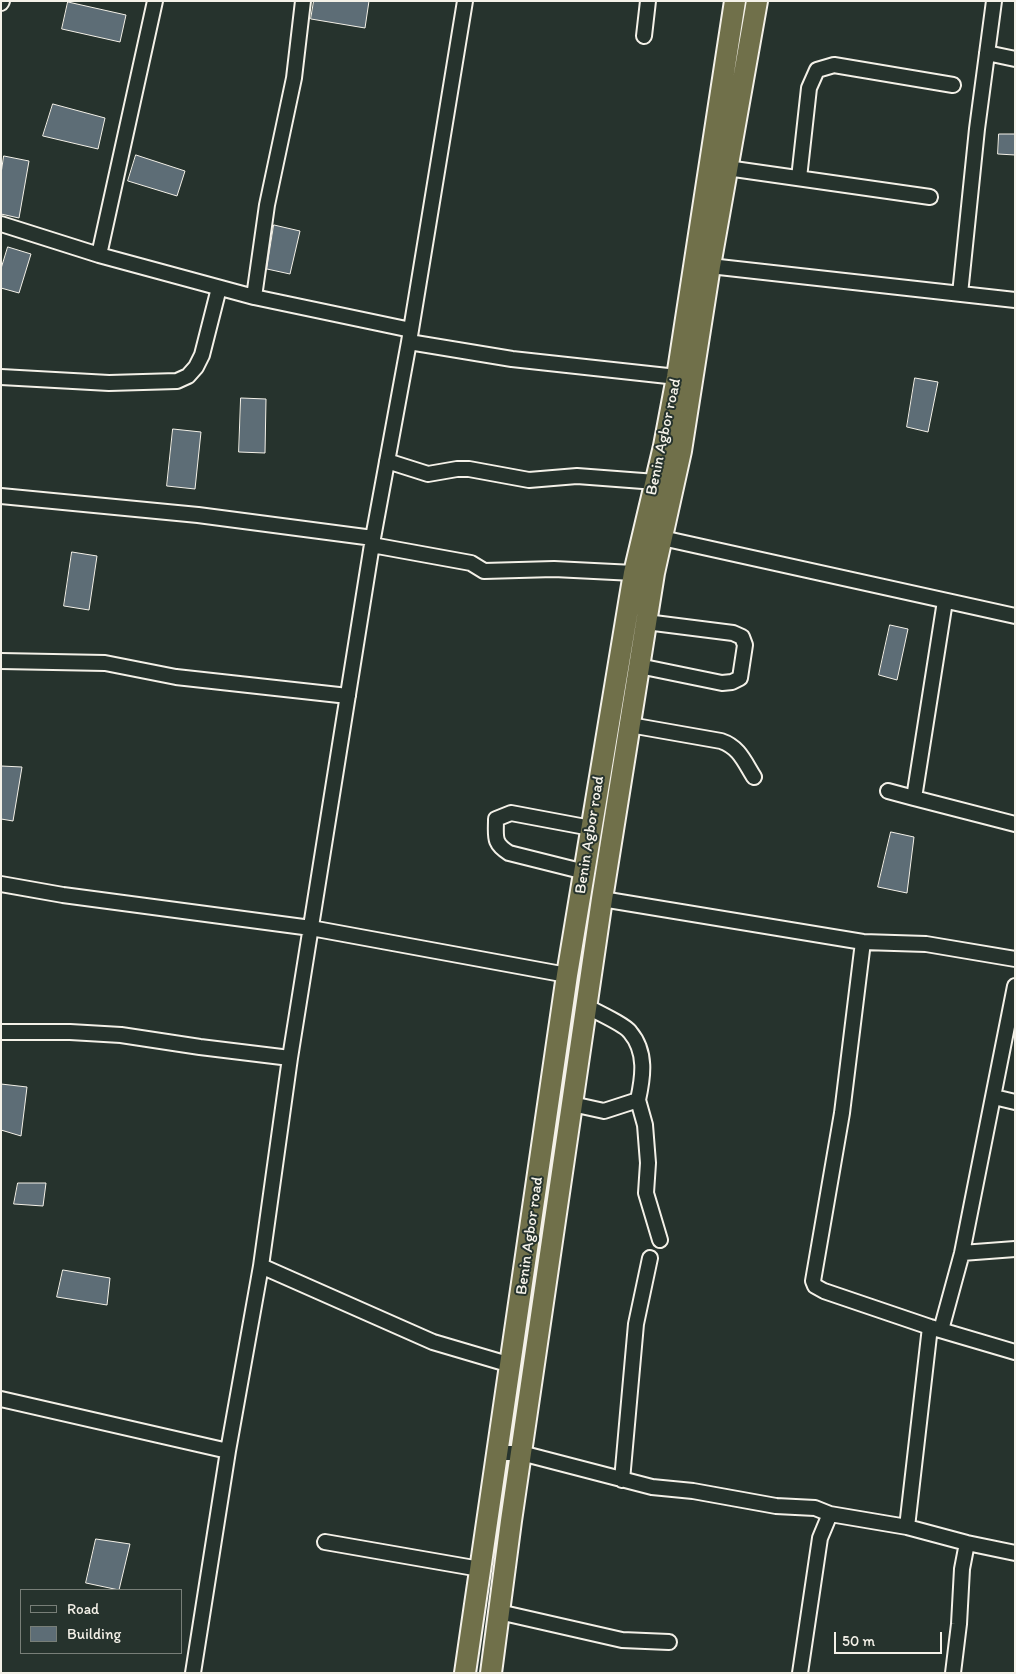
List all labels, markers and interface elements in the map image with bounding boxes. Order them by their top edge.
street label: Benin Agbor road [642,377,686,497]
street label: Benin Agbor road [571,775,609,895]
street label: Benin Agbor road [512,1176,548,1296]
legend [20,1589,182,1654]
text: Road [67,1600,99,1618]
scale bar [836,1622,944,1654]
text: Building [67,1625,121,1643]
text: 50 m [842,1632,875,1650]

